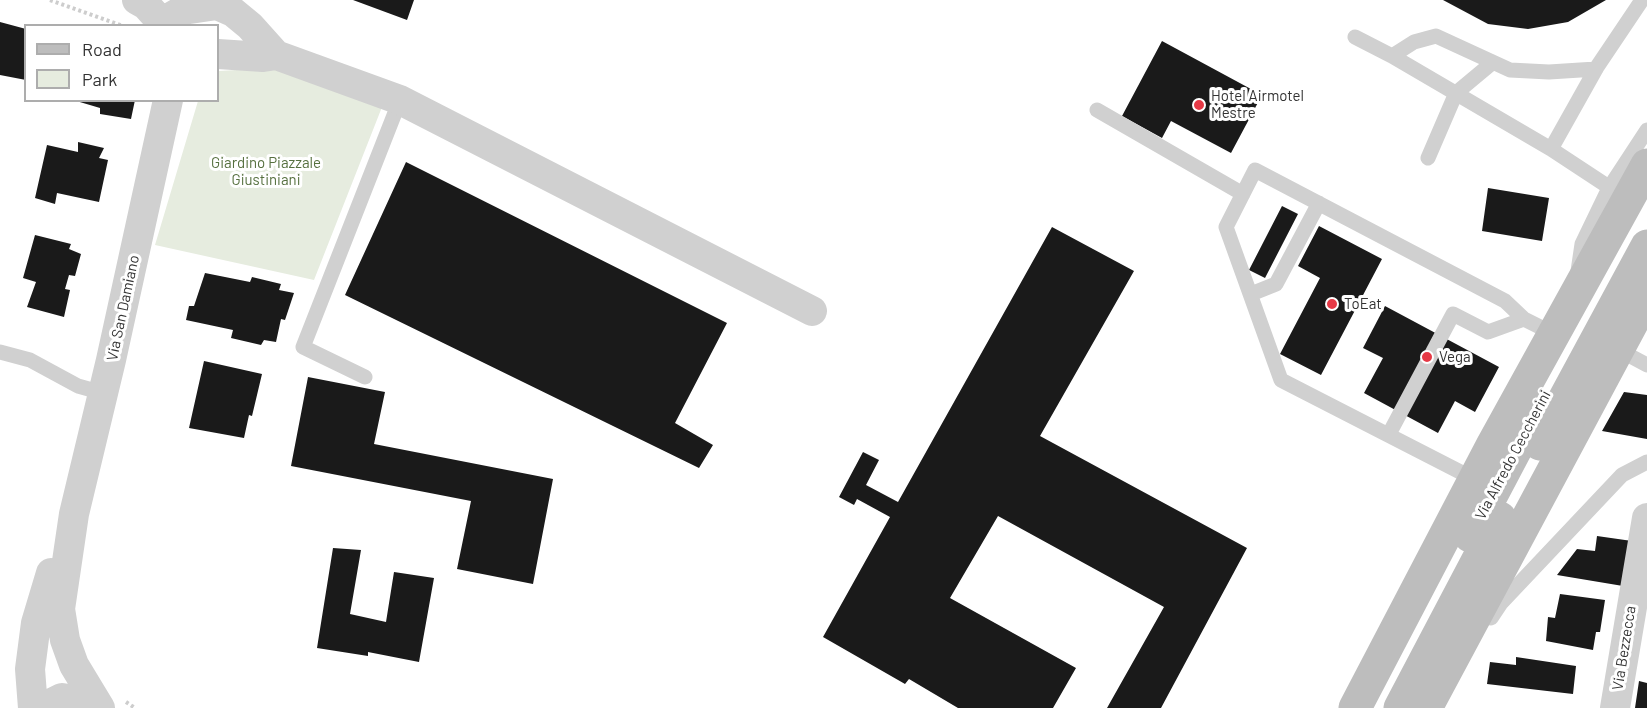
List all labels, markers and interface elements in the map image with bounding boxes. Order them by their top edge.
legend [24,24,219,102]
text: Road [82,38,122,60]
text: Park [82,68,117,90]
place label: Hotel Airmotel Mestre [1211,87,1304,122]
marker: Hotel Airmotel Mestre [1192,98,1206,112]
park label: Giardino Piazzale Giustiniani [211,154,321,189]
street label: Via San Damiano [103,253,143,363]
place label: ToEat [1344,295,1382,313]
marker: ToEat [1325,297,1339,311]
place label: Vega [1439,348,1471,366]
marker: Vega [1420,350,1434,364]
street label: Via Alfredo Ceccherini [1471,387,1555,523]
street label: Via Bezzecca [1608,604,1640,692]

